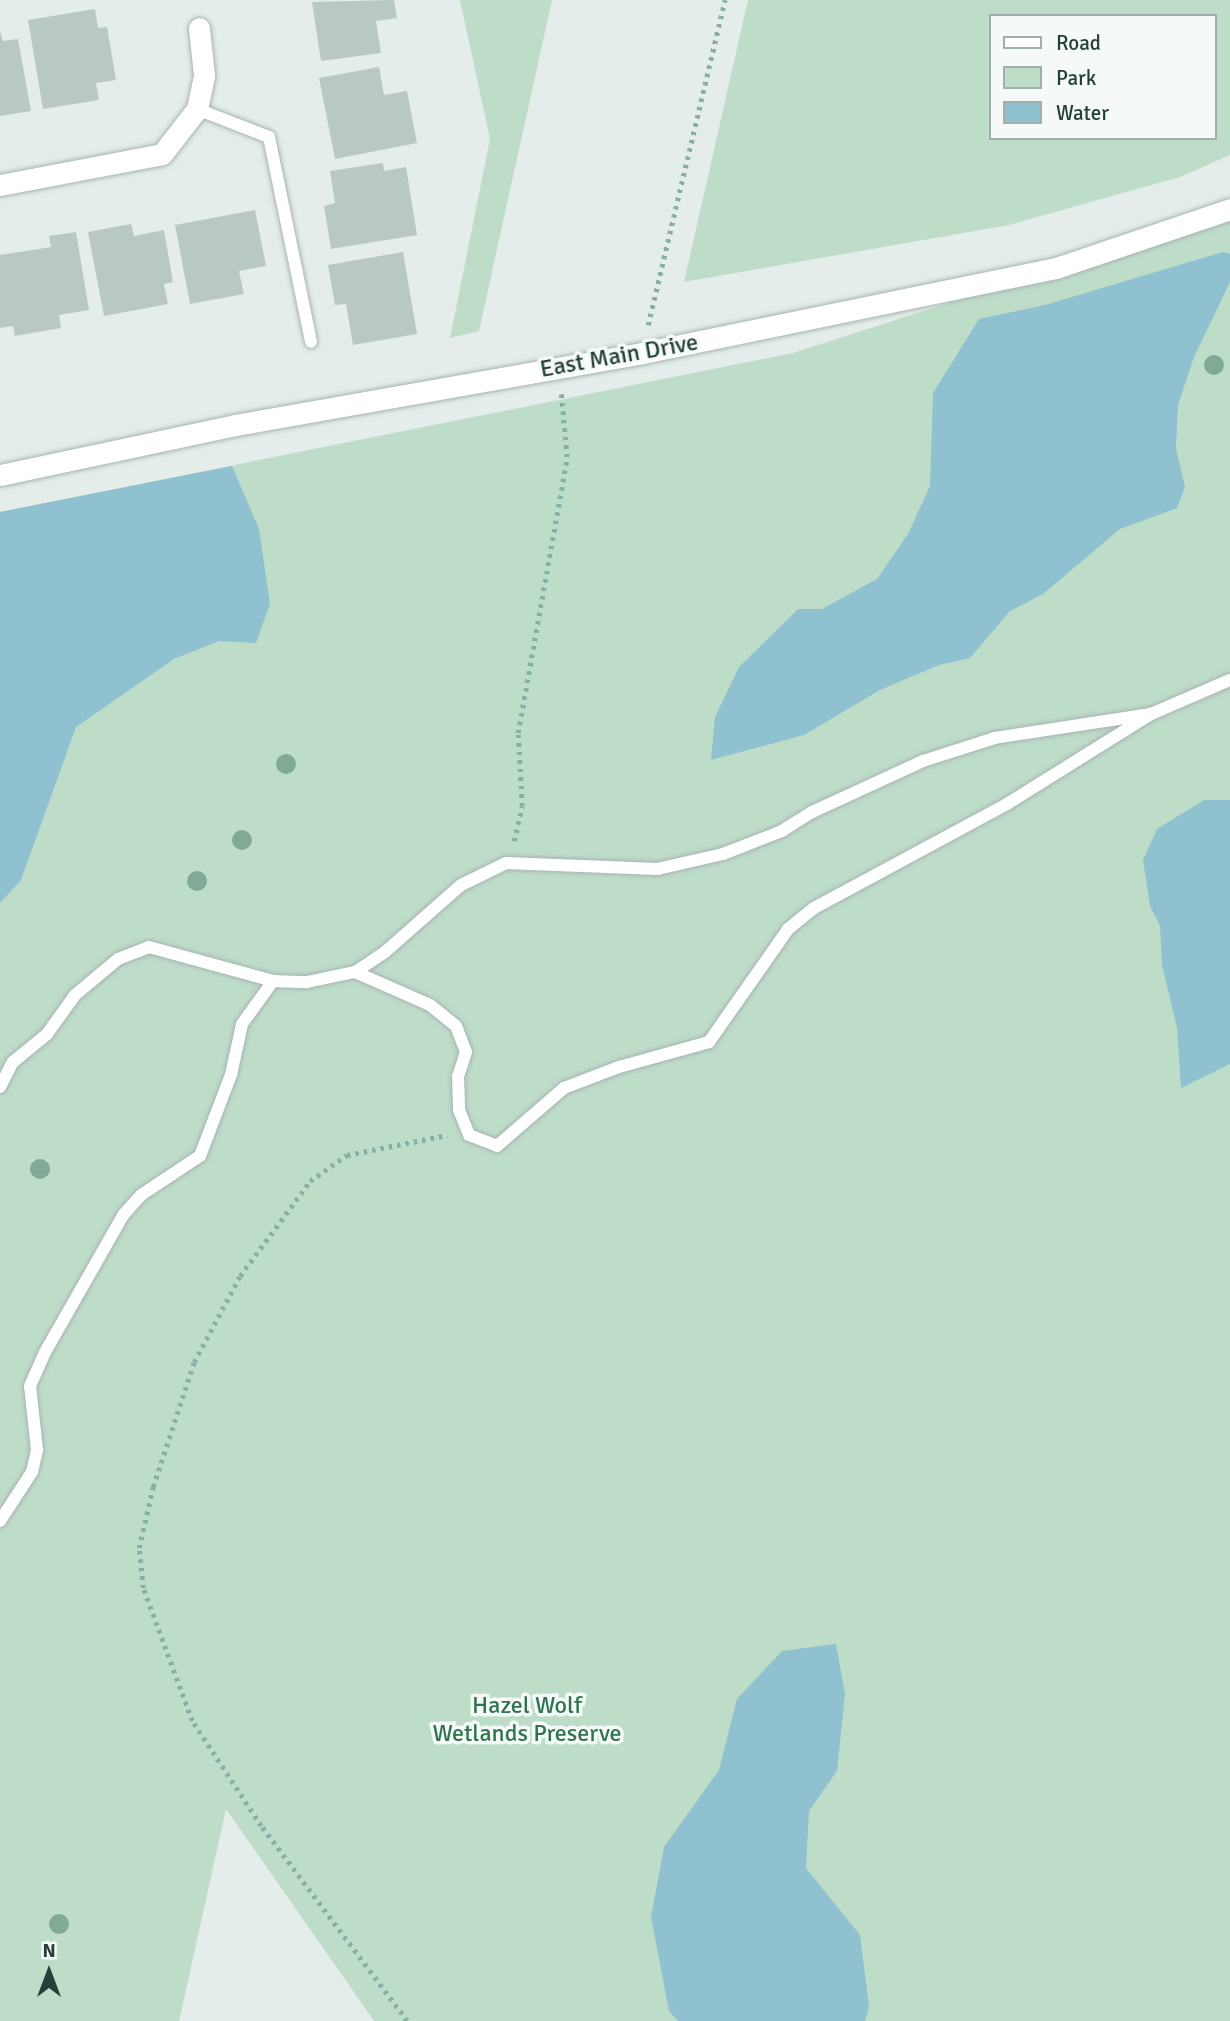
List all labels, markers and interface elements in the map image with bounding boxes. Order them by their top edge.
legend [988,14,1216,140]
text: Road [1056,30,1101,56]
text: Park [1056,65,1096,91]
text: Water [1056,100,1109,126]
street label: East Main Drive [538,328,700,384]
park label: Hazel Wolf Wetlands Preserve [432,1692,622,1748]
north arrow [14,1937,84,2007]
text: N [42,1939,56,1963]

